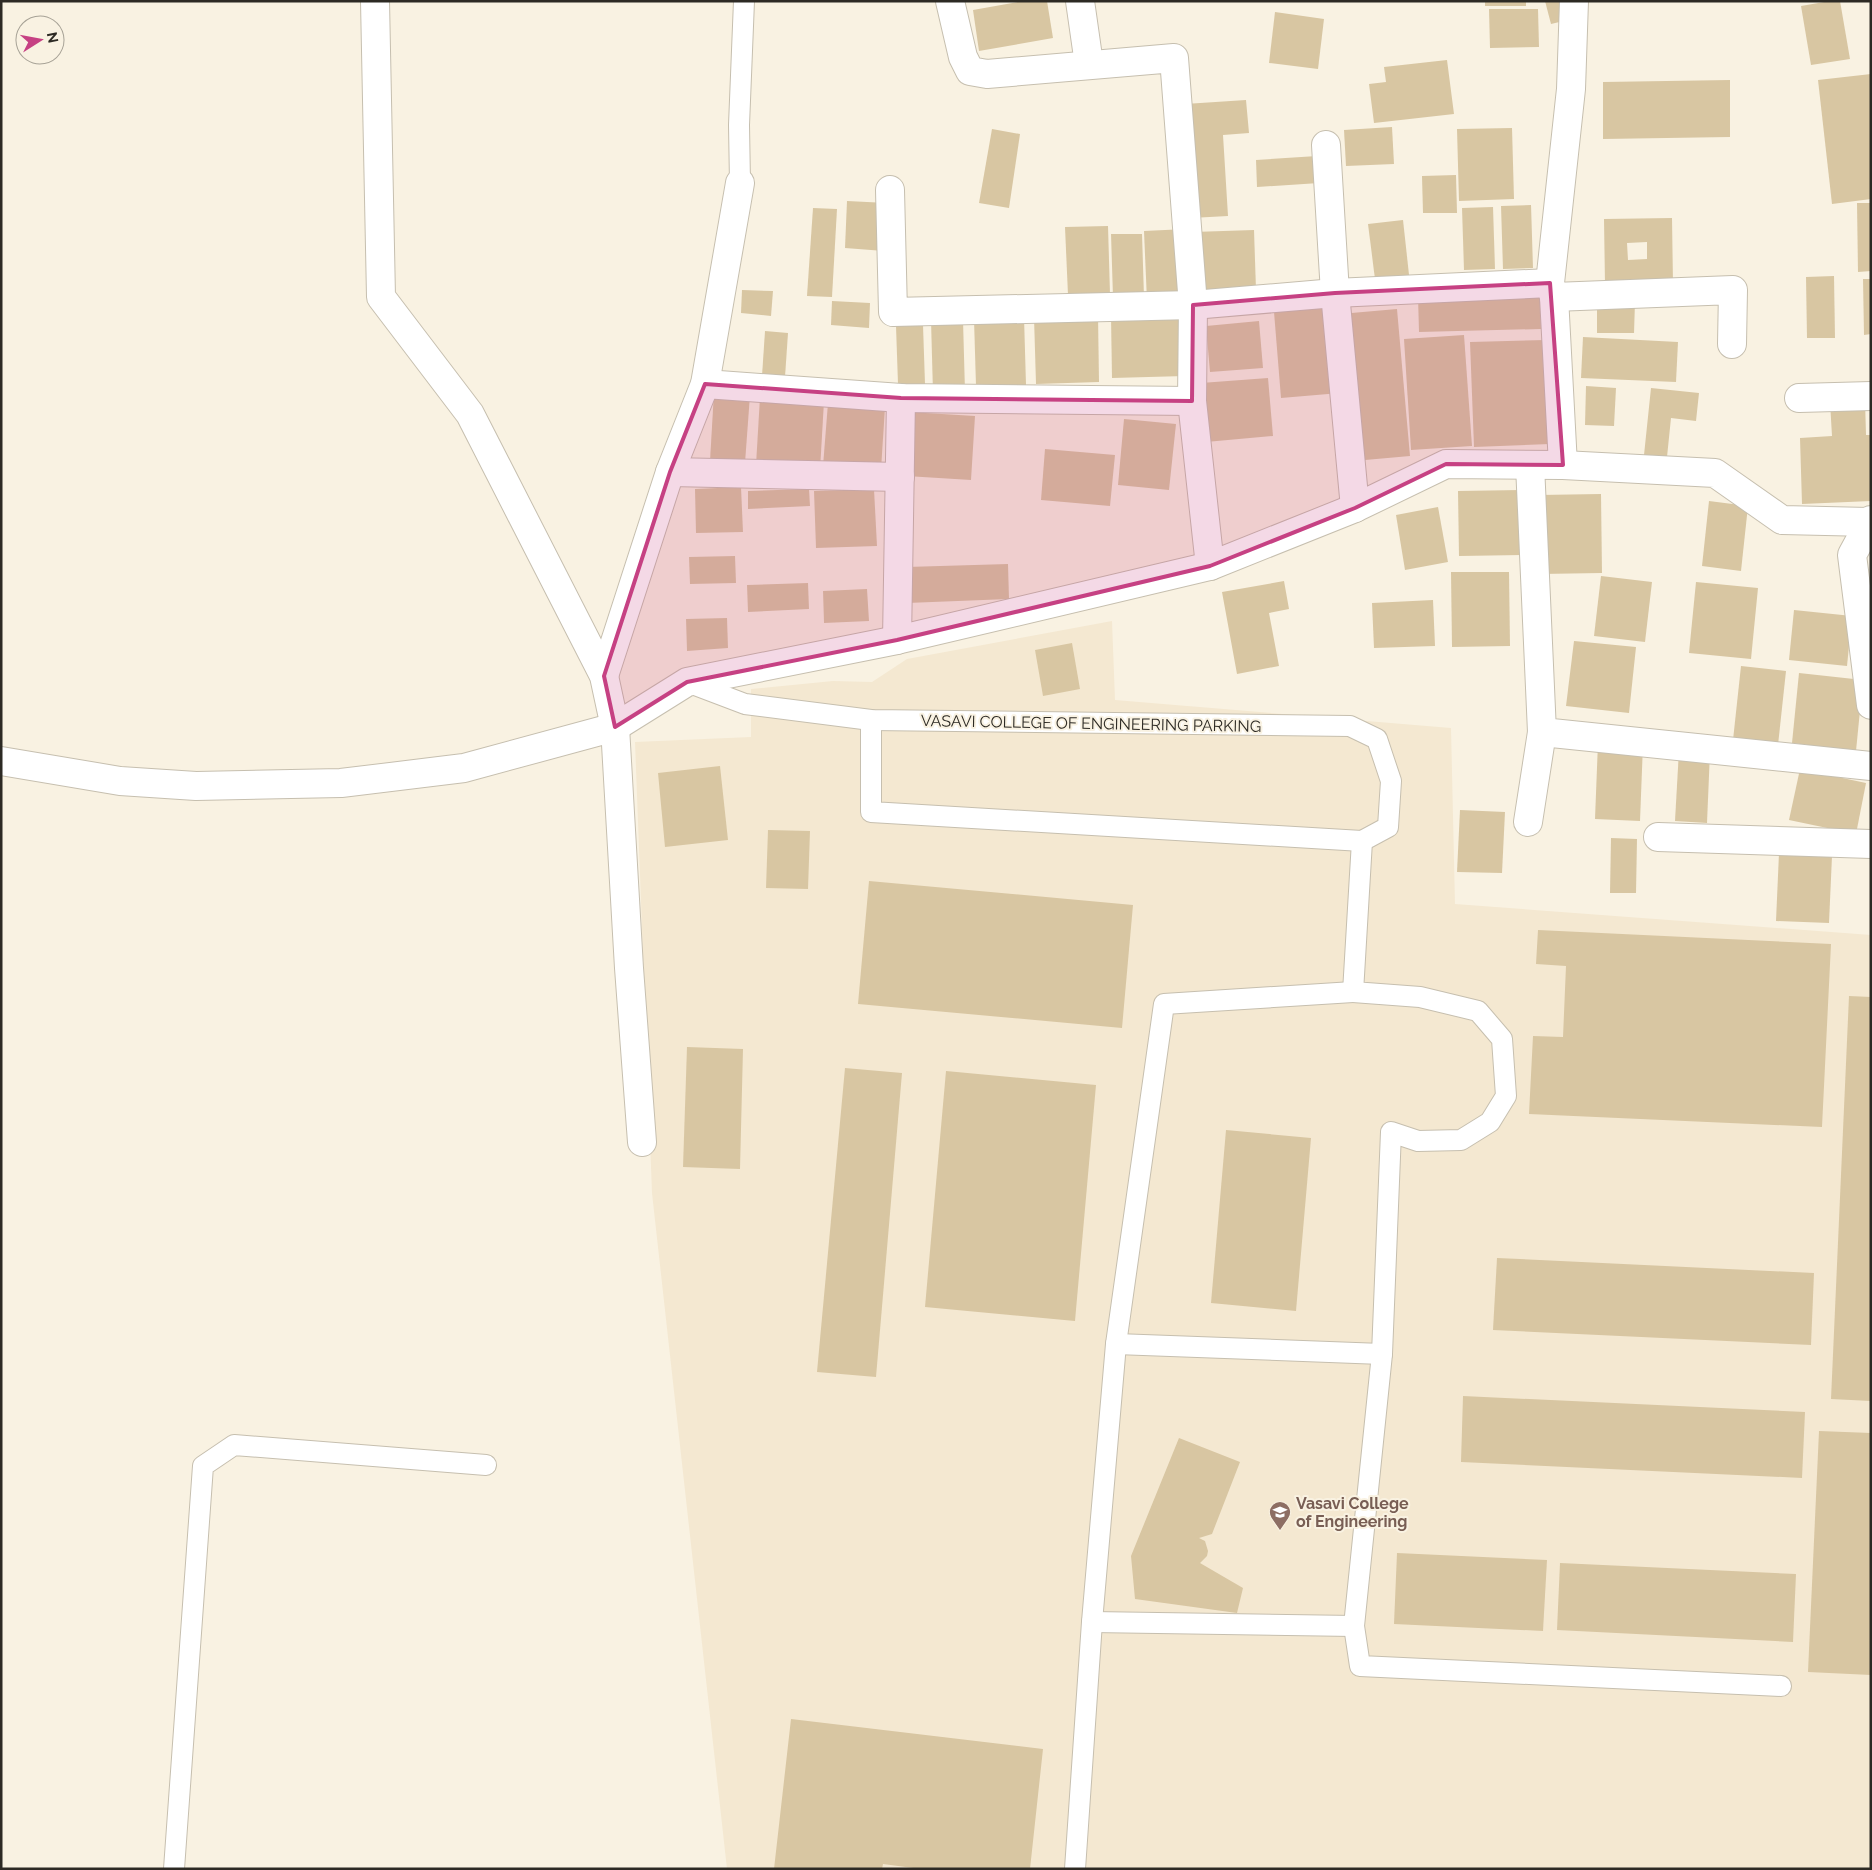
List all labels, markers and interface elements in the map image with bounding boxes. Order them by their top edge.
north arrow [15,15,65,65]
text: N [44,31,62,44]
street label: VASAVI COLLEGE OF ENGINEERING PARKING [921,711,1261,736]
place label: Vasavi College of Engineering [1296,1494,1409,1531]
school or university icon: Vasavi College of Engineering [1268,1500,1292,1531]

